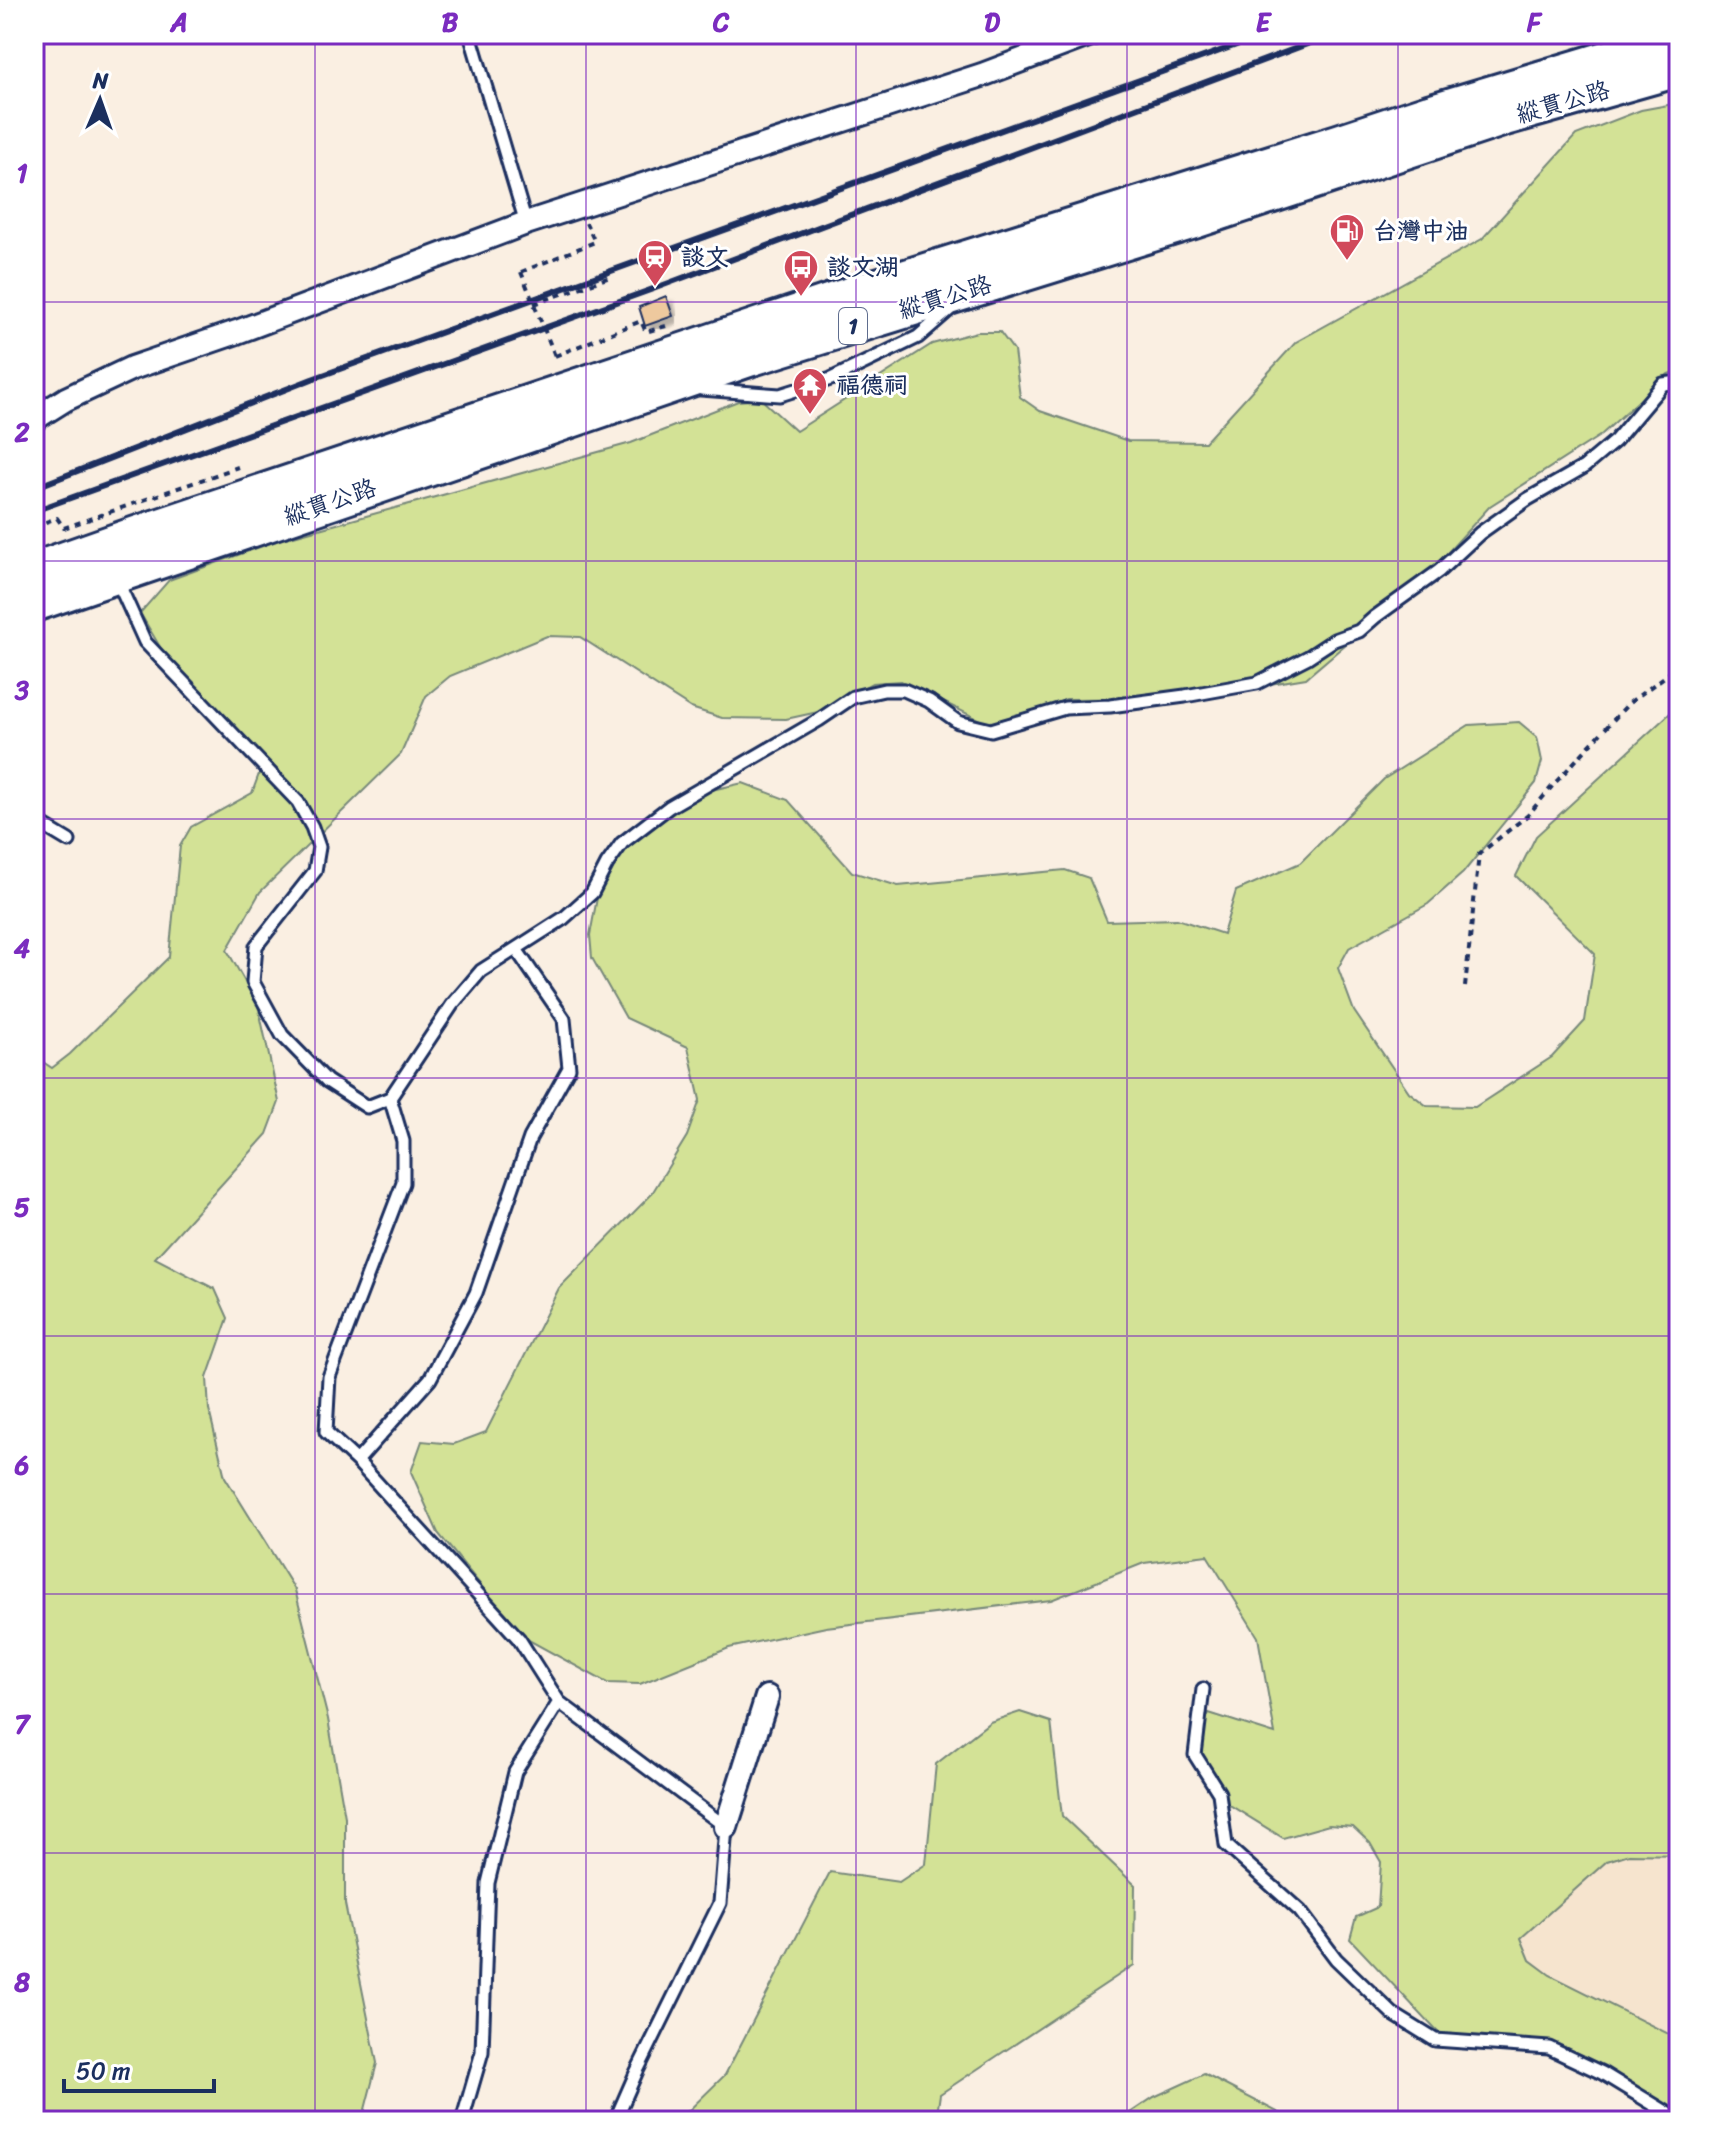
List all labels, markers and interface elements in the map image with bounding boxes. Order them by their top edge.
text: A [169,0,188,45]
text: B [442,0,459,45]
text: C [712,0,730,45]
text: D [984,0,1000,45]
text: E [1256,0,1273,45]
text: F [1526,0,1543,45]
north arrow [60,60,140,140]
text: N [91,61,110,100]
street label: 縱貫公路 [1511,69,1615,135]
text: 1 [16,150,28,196]
place label: 台灣中油 [1373,210,1469,252]
fuel station icon: 台灣中油 [1328,212,1366,262]
place label: 談文 [681,236,729,278]
station icon: 談文 [636,238,674,288]
place label: 談文湖 [827,246,899,288]
bus stop icon: 談文湖 [782,248,820,298]
street label: 縱貫公路 [893,263,997,331]
road number: 1 [839,308,867,344]
place label: 福德祠 [836,364,908,406]
temple icon: 福德祠 [791,366,829,416]
text: 2 [13,409,30,455]
street label: 縱貫公路 [278,467,382,537]
text: 3 [14,667,30,713]
text: 4 [14,925,30,971]
text: 5 [14,1184,30,1230]
text: 6 [14,1442,30,1488]
text: 7 [15,1701,32,1747]
text: 8 [13,1959,30,2005]
scale bar [64,2043,214,2093]
text: 50 m [76,2050,131,2092]

